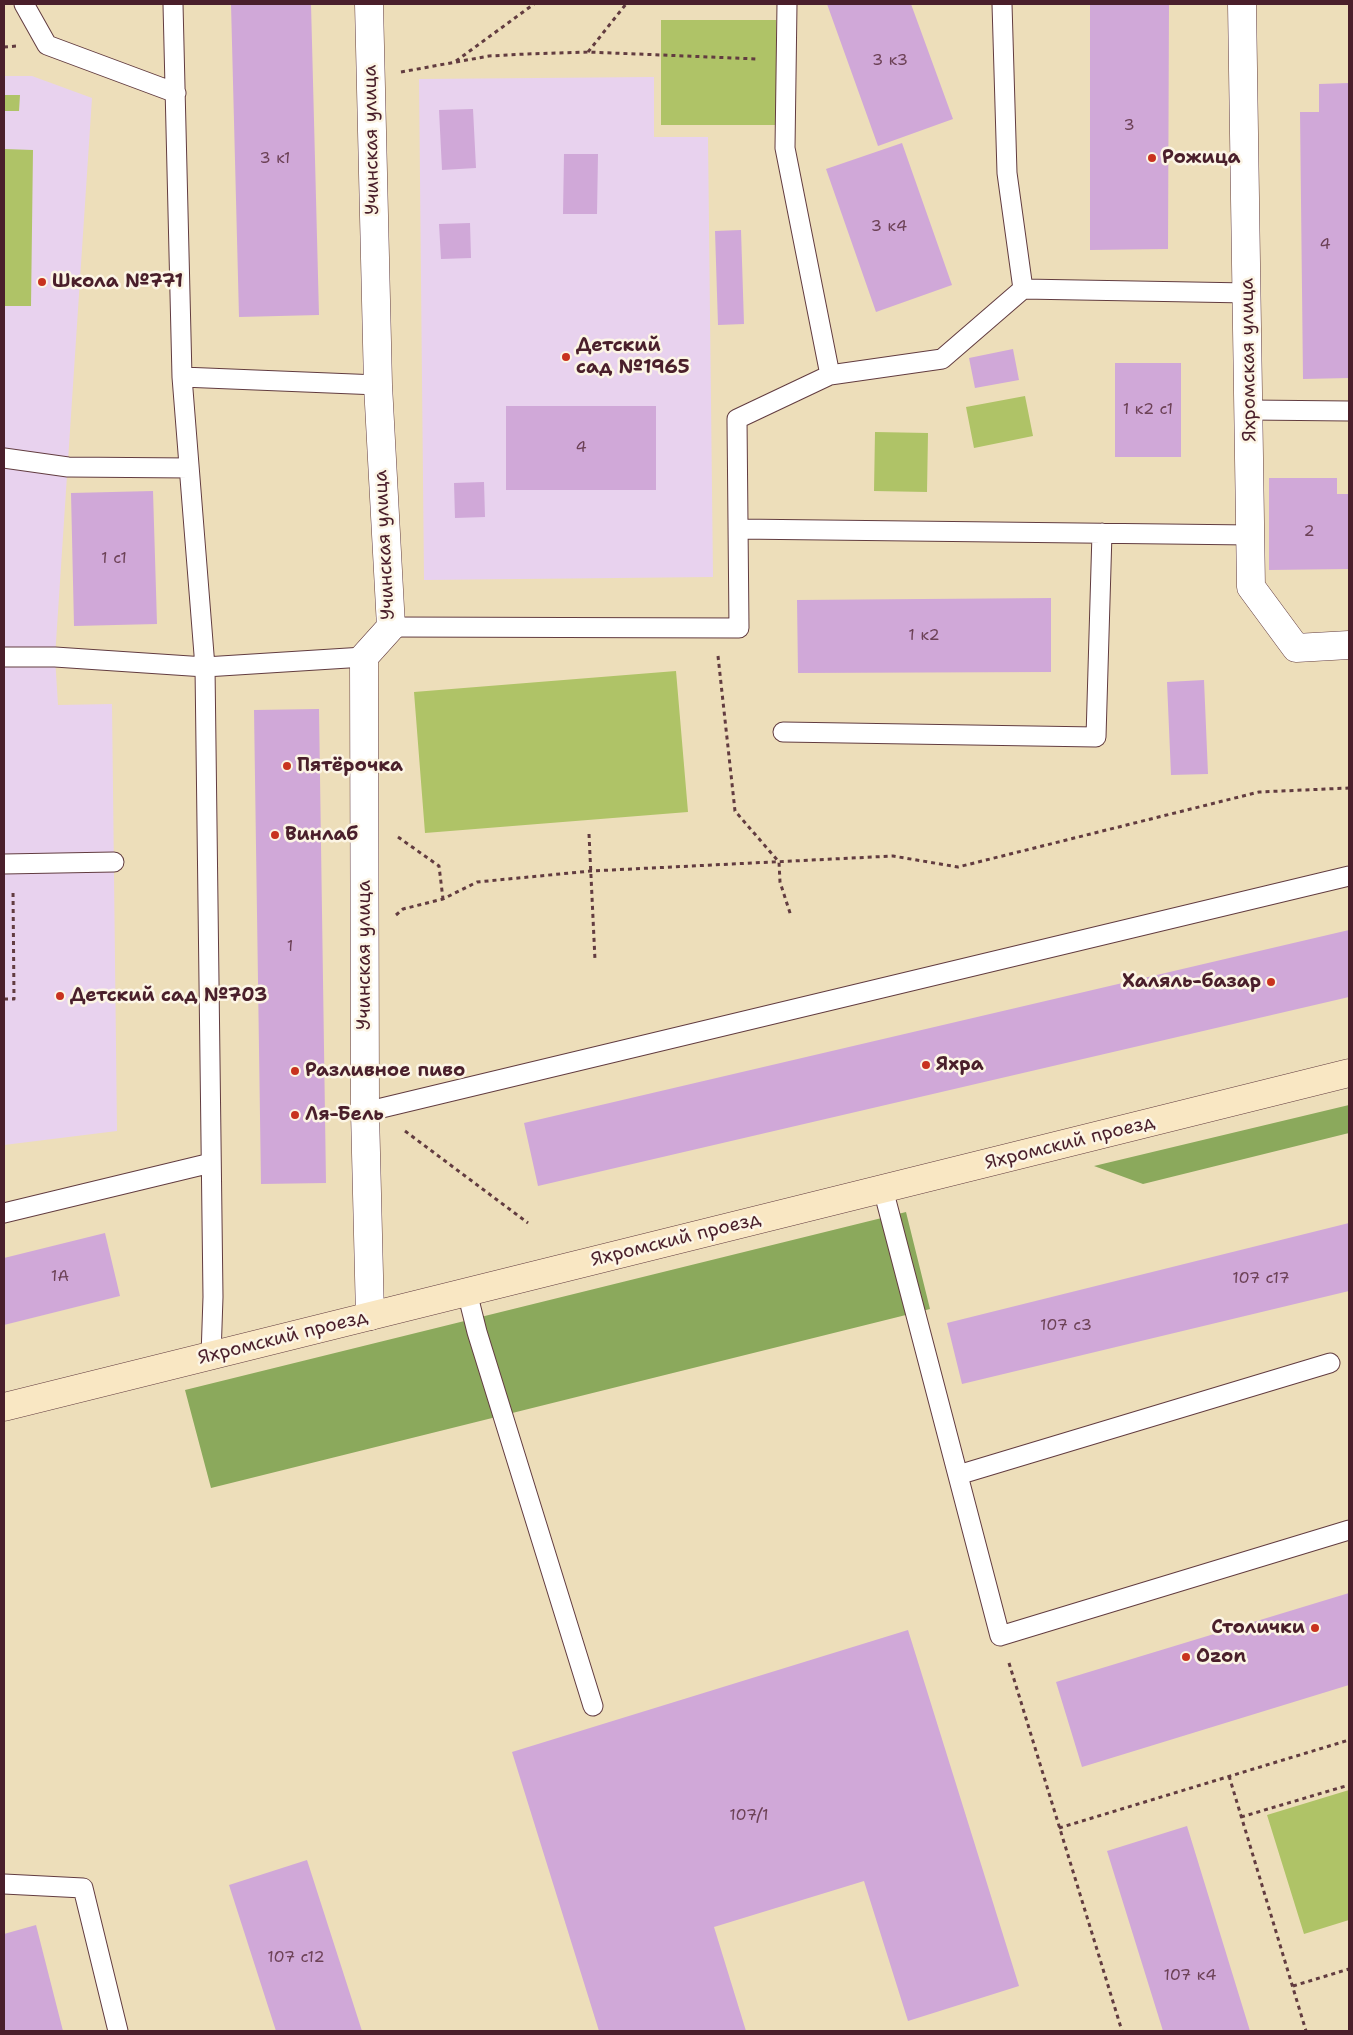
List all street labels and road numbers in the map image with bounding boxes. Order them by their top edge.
street label: Учинская улица [359,65,385,215]
street label: Яхромская улица [1236,278,1262,442]
street label: Учинская улица [370,469,400,621]
street label: Учинская улица [354,880,376,1030]
street label: Яхромский проезд [983,1111,1157,1175]
street label: Яхромский проезд [589,1208,763,1272]
street label: Яхромский проезд [196,1306,370,1370]

